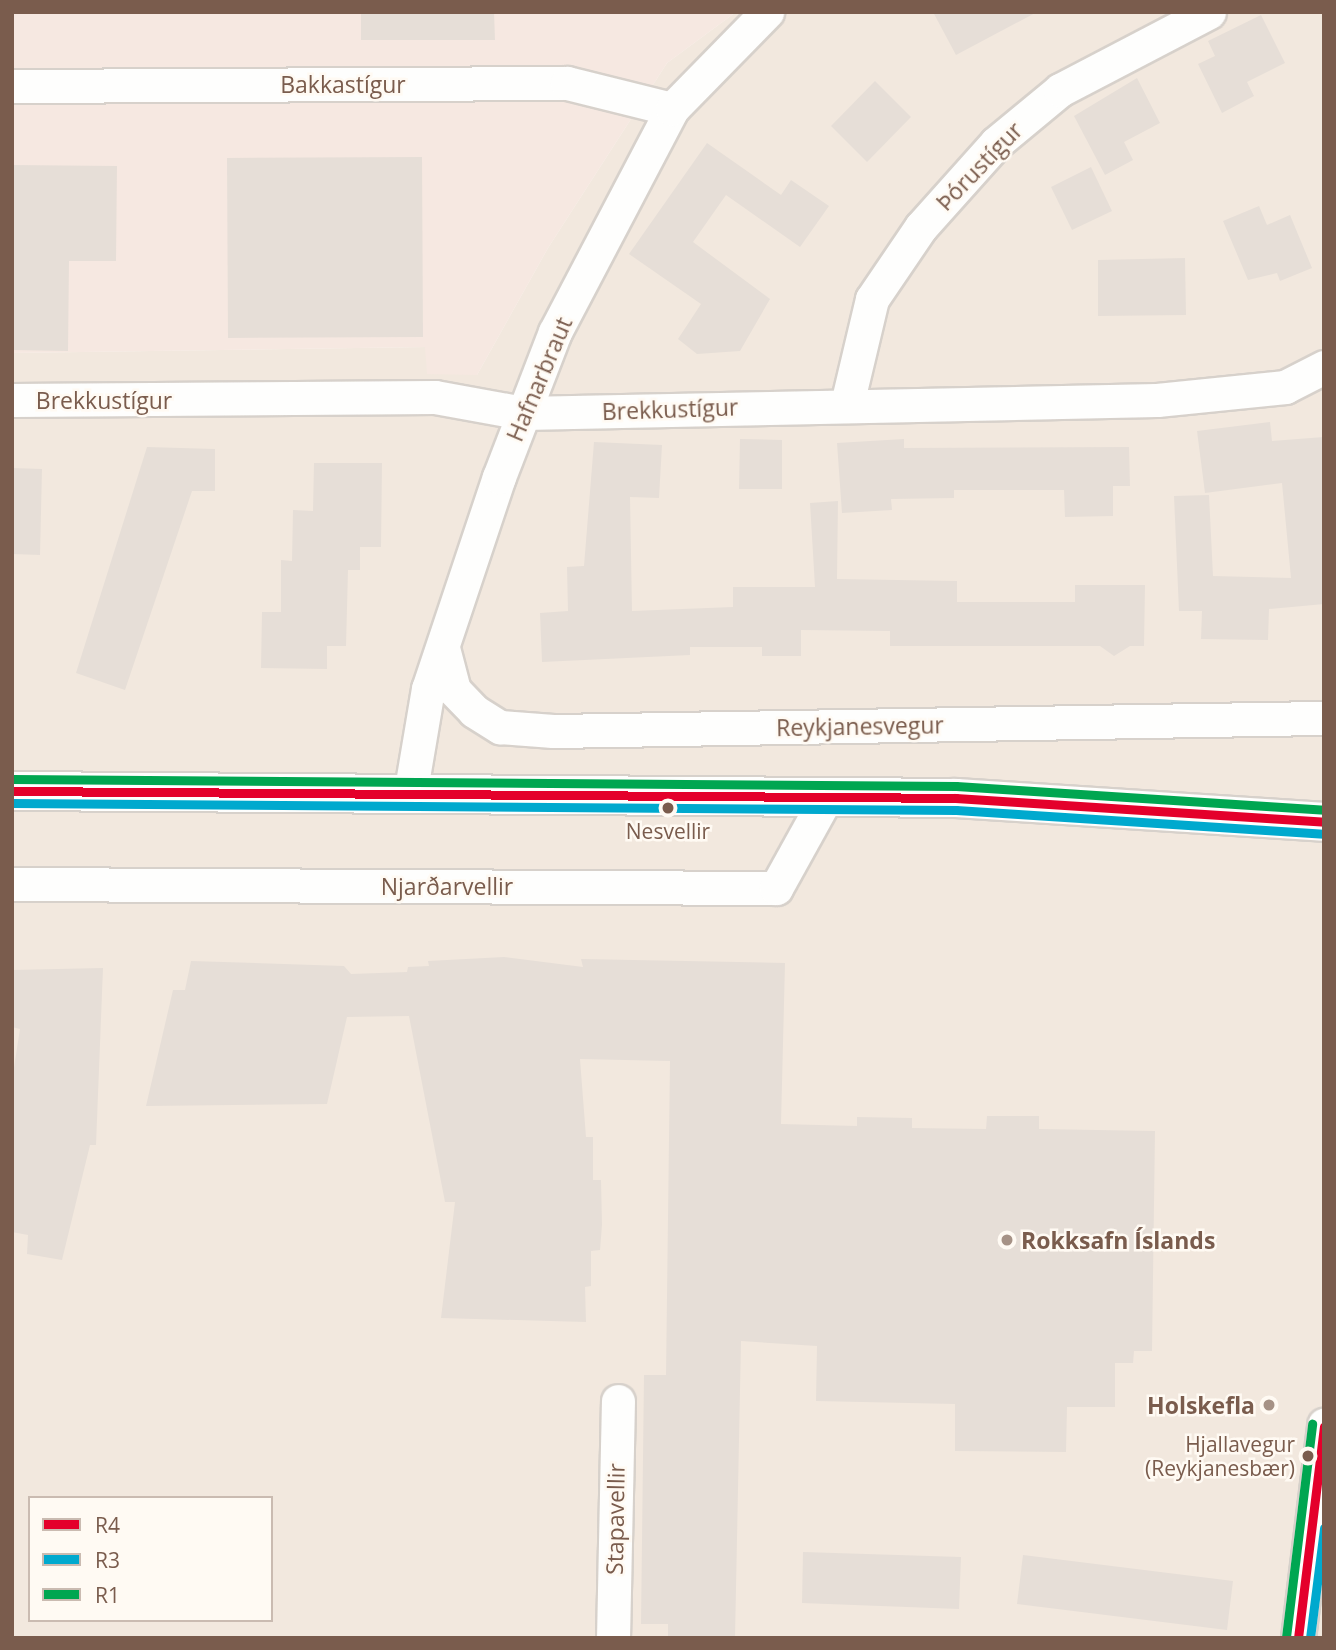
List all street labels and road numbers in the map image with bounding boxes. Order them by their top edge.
street label: Bakkastígur [280,70,406,98]
street label: Þórustígur [930,116,1028,216]
street label: Hafnarbraut [500,313,578,445]
street label: Brekkustígur [36,386,172,414]
street label: Brekkustígur [601,393,739,425]
street label: Reykjanesvegur [776,711,944,741]
street label: Njarðarvellir [381,872,513,900]
street label: Stapavellir [600,1463,630,1575]

